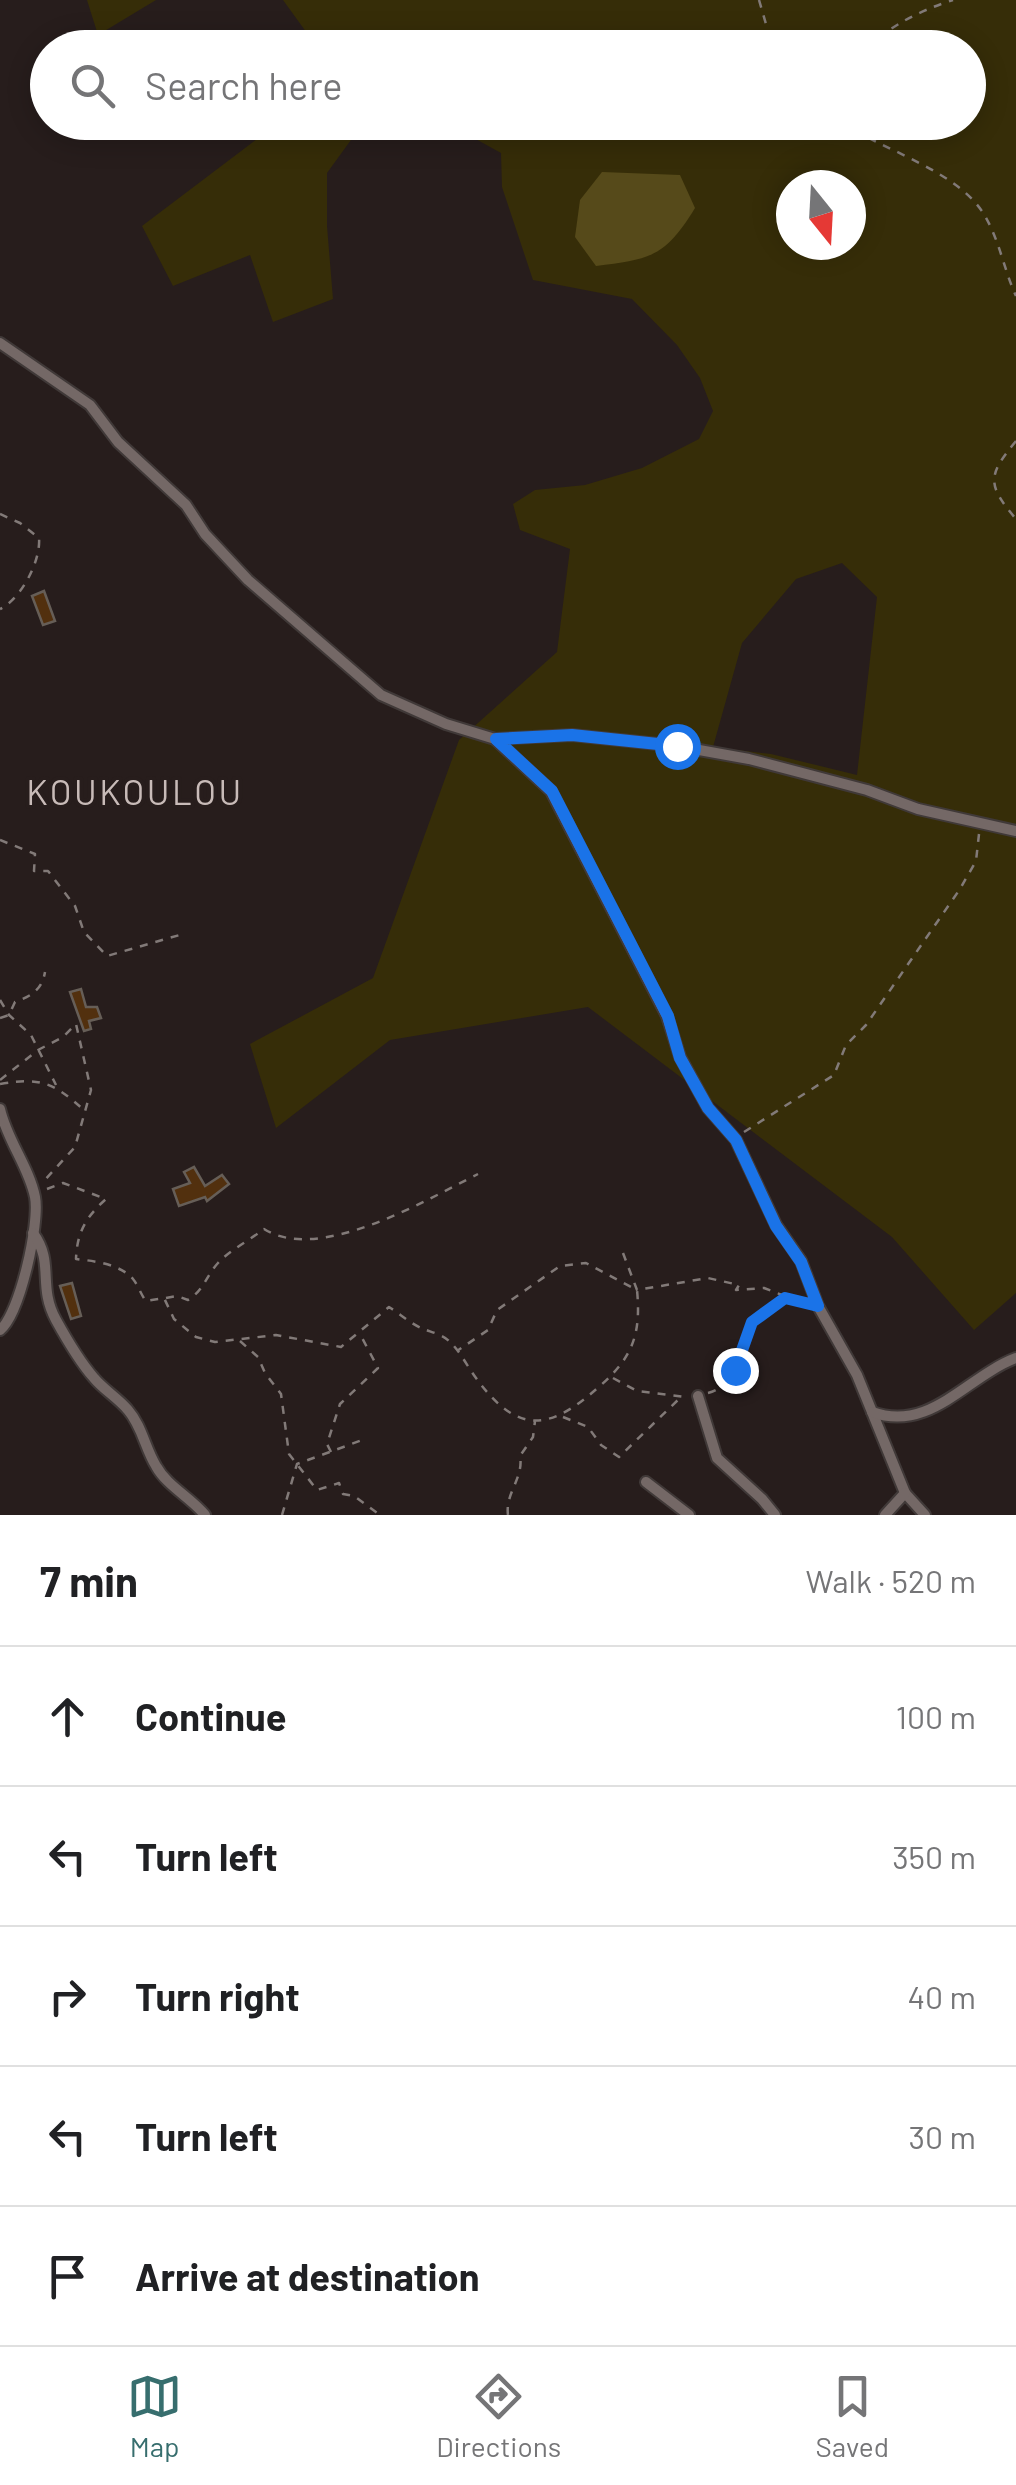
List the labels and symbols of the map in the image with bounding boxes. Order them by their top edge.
north arrow [776,170,866,260]
route start [655,724,701,770]
district label: KOUKOULOU [26,770,244,812]
route end [713,1348,759,1394]

